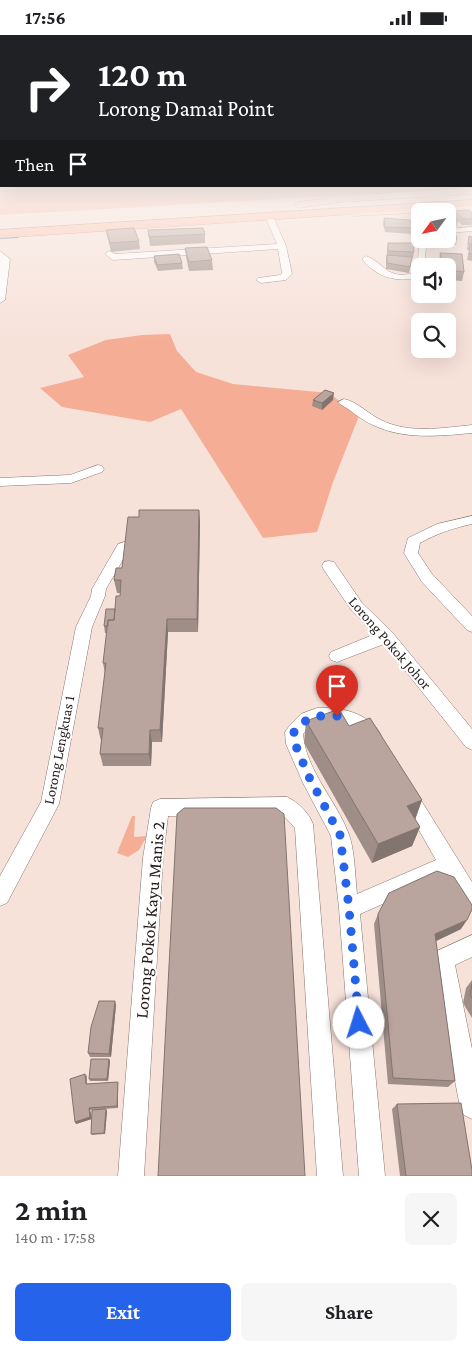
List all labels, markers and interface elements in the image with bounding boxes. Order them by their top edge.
text: 17:56 [25,7,66,28]
icon: right [15,55,80,120]
text: 120 m [98,55,187,94]
text: Lorong Damai Point [98,96,274,121]
icon: arrive [64,150,92,178]
text: Then [15,154,54,175]
north arrow [411,203,456,247]
map controls [411,203,456,358]
button: sound [411,258,456,303]
button: search [411,313,456,358]
street label: Lorong Pokok Johor [345,593,435,694]
pin [316,665,358,716]
icon: arrive [323,672,351,700]
street label: Lorong Lengkuas 1 [41,694,78,806]
street label: Lorong Pokok Kayu Manis 2 [131,821,169,1019]
position arrow [332,996,384,1048]
text: 2 min [15,1193,87,1226]
button: close [405,1193,457,1245]
text: 140 m · 17:58 [15,1229,96,1246]
button: Exit [15,1283,231,1341]
button: Share [241,1283,457,1341]

